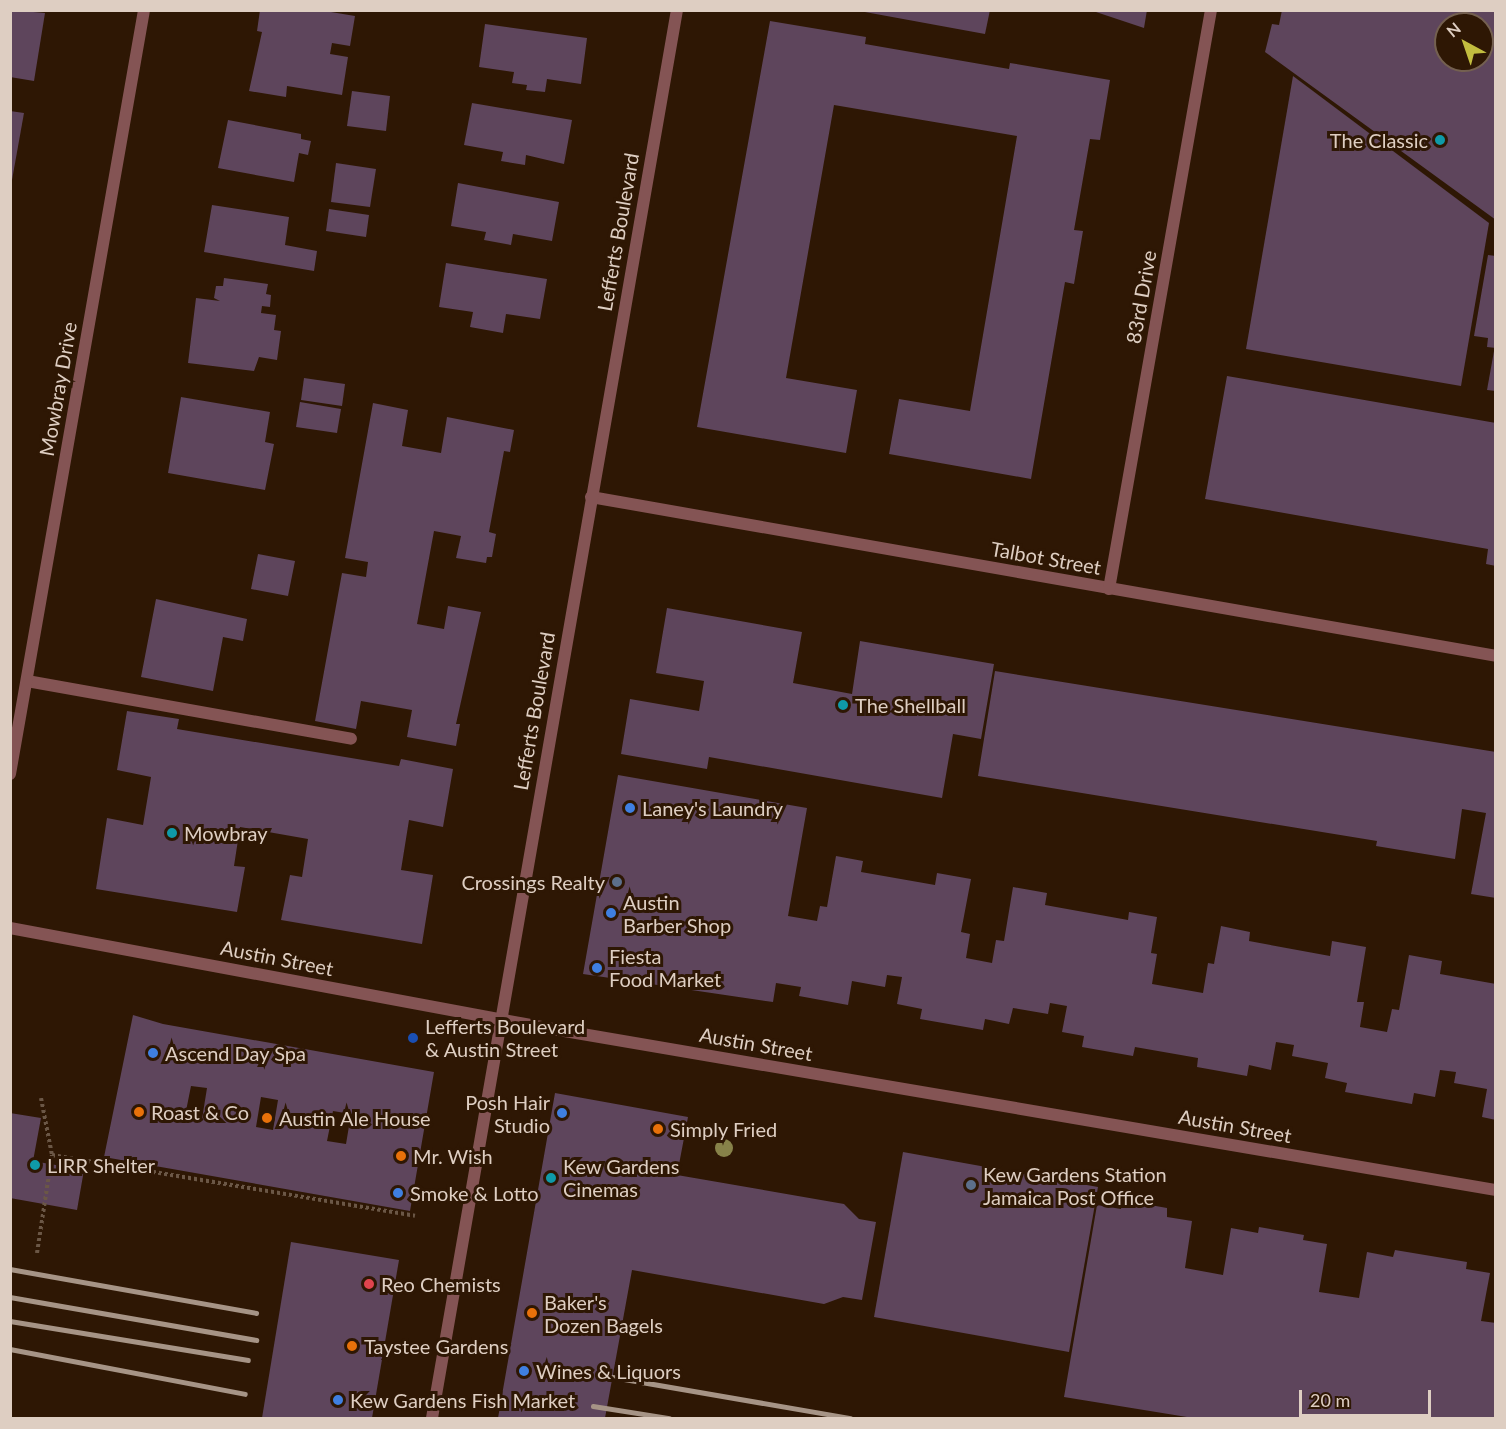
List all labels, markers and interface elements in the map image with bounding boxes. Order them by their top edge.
north arrow [1434,12,1494,72]
text: N [1443,18,1464,41]
place label: The Classic [1330,128,1428,152]
marker: The Classic [1433,133,1447,147]
street label: Lefferts Boulevard [592,151,644,313]
street label: 83rd Drive [1121,249,1161,345]
street label: Mowbray Drive [34,320,82,458]
street label: Talbot Street [989,537,1103,579]
street label: Lefferts Boulevard [508,630,560,792]
place label: The Shellball [855,693,966,717]
marker: The Shellball [836,698,850,712]
place label: Laney's Laundry [642,796,783,820]
marker: Laney's Laundry [623,801,637,815]
place label: Mowbray [184,821,267,845]
marker: Mowbray [165,826,179,840]
place label: Crossings Realty [461,870,605,894]
marker: Crossings Realty [610,875,624,889]
place label: Austin Barber Shop [623,890,732,937]
marker: Austin Barber Shop [604,906,618,920]
street label: Austin Street [219,935,335,981]
place label: Fiesta Food Market [609,945,721,992]
marker: Fiesta Food Market [590,961,604,975]
place label: Lefferts Boulevard & Austin Street [425,1014,585,1061]
street label: Austin Street [698,1022,814,1066]
marker: Lefferts Boulevard & Austin Street [406,1031,420,1045]
place label: Ascend Day Spa [165,1041,306,1065]
marker: Ascend Day Spa [146,1046,160,1060]
place label: Posh Hair Studio [465,1090,550,1137]
place label: Roast & Co [151,1100,249,1124]
street label: Austin Street [1177,1104,1293,1148]
marker: Roast & Co [132,1105,146,1119]
place label: Austin Ale House [279,1106,431,1130]
marker: Posh Hair Studio [555,1106,569,1120]
marker: Austin Ale House [260,1111,274,1125]
place label: Simply Fried [670,1117,778,1141]
marker: Simply Fried [651,1122,665,1136]
place label: Mr. Wish [413,1144,493,1168]
marker: Mr. Wish [394,1149,408,1163]
place label: LIRR Shelter [47,1153,155,1177]
place label: Kew Gardens Cinemas [563,1154,680,1201]
marker: LIRR Shelter [28,1158,42,1172]
place label: Kew Gardens Station Jamaica Post Office [983,1162,1167,1209]
marker: Kew Gardens Cinemas [544,1171,558,1185]
marker: Kew Gardens Station Jamaica Post Office [964,1178,978,1192]
place label: Smoke & Lotto [410,1181,539,1205]
marker: Smoke & Lotto [391,1186,405,1200]
place label: Reo Chemists [381,1272,501,1296]
marker: Reo Chemists [362,1277,376,1291]
place label: Baker's Dozen Bagels [544,1290,663,1337]
marker: Baker's Dozen Bagels [525,1306,539,1320]
place label: Taystee Gardens [364,1334,508,1358]
marker: Taystee Gardens [345,1339,359,1353]
place label: Wines & Liquors [536,1359,681,1383]
marker: Wines & Liquors [517,1364,531,1378]
scale bar [1302,1378,1434,1416]
place label: Kew Gardens Fish Market [350,1388,576,1412]
text: 20 m [1310,1389,1350,1411]
marker: Kew Gardens Fish Market [331,1393,345,1407]

